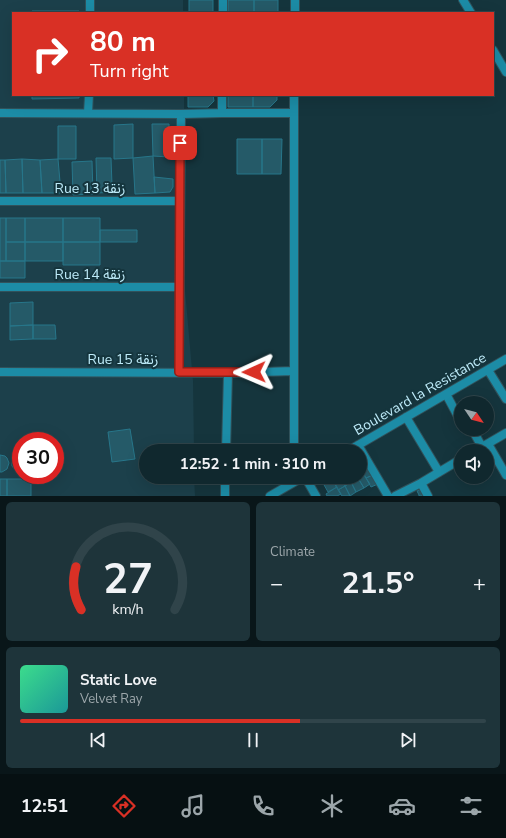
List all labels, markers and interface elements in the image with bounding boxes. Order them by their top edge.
text: 80 m [90,23,156,61]
icon: right [24,28,76,80]
text: Turn right [90,59,169,83]
pin [163,126,197,160]
icon: arrive [169,132,191,154]
street label: Rue 13 زنقة [55,179,125,198]
street label: Rue 14 زنقة [55,265,125,284]
street label: Boulevard la Resistance [350,348,490,440]
street label: Rue 15 زنقة [88,350,158,369]
position arrow [233,351,275,393]
north arrow [454,396,494,436]
map controls [454,396,494,484]
speed limit sign: 30 [12,432,64,484]
button: sound [454,444,494,484]
text: 12:52 · 1 min · 310 m [180,454,326,474]
text: Climate [270,543,315,561]
text: 27 [103,550,153,607]
text: 21.5° [342,563,414,604]
text: − [270,569,283,599]
text: + [473,569,486,599]
text: km/h [112,599,144,618]
text: Static Love [80,670,157,690]
text: Velvet Ray [80,690,142,708]
icon: previous [87,729,109,751]
icon: pause [242,729,264,751]
icon: next [397,729,419,751]
icon: directions [110,792,138,820]
icon: music [179,792,207,820]
icon: phone [249,792,277,820]
icon: climate [318,792,346,820]
icon: car [388,792,416,820]
icon: filters [457,792,485,820]
text: 12:51 [21,794,68,818]

